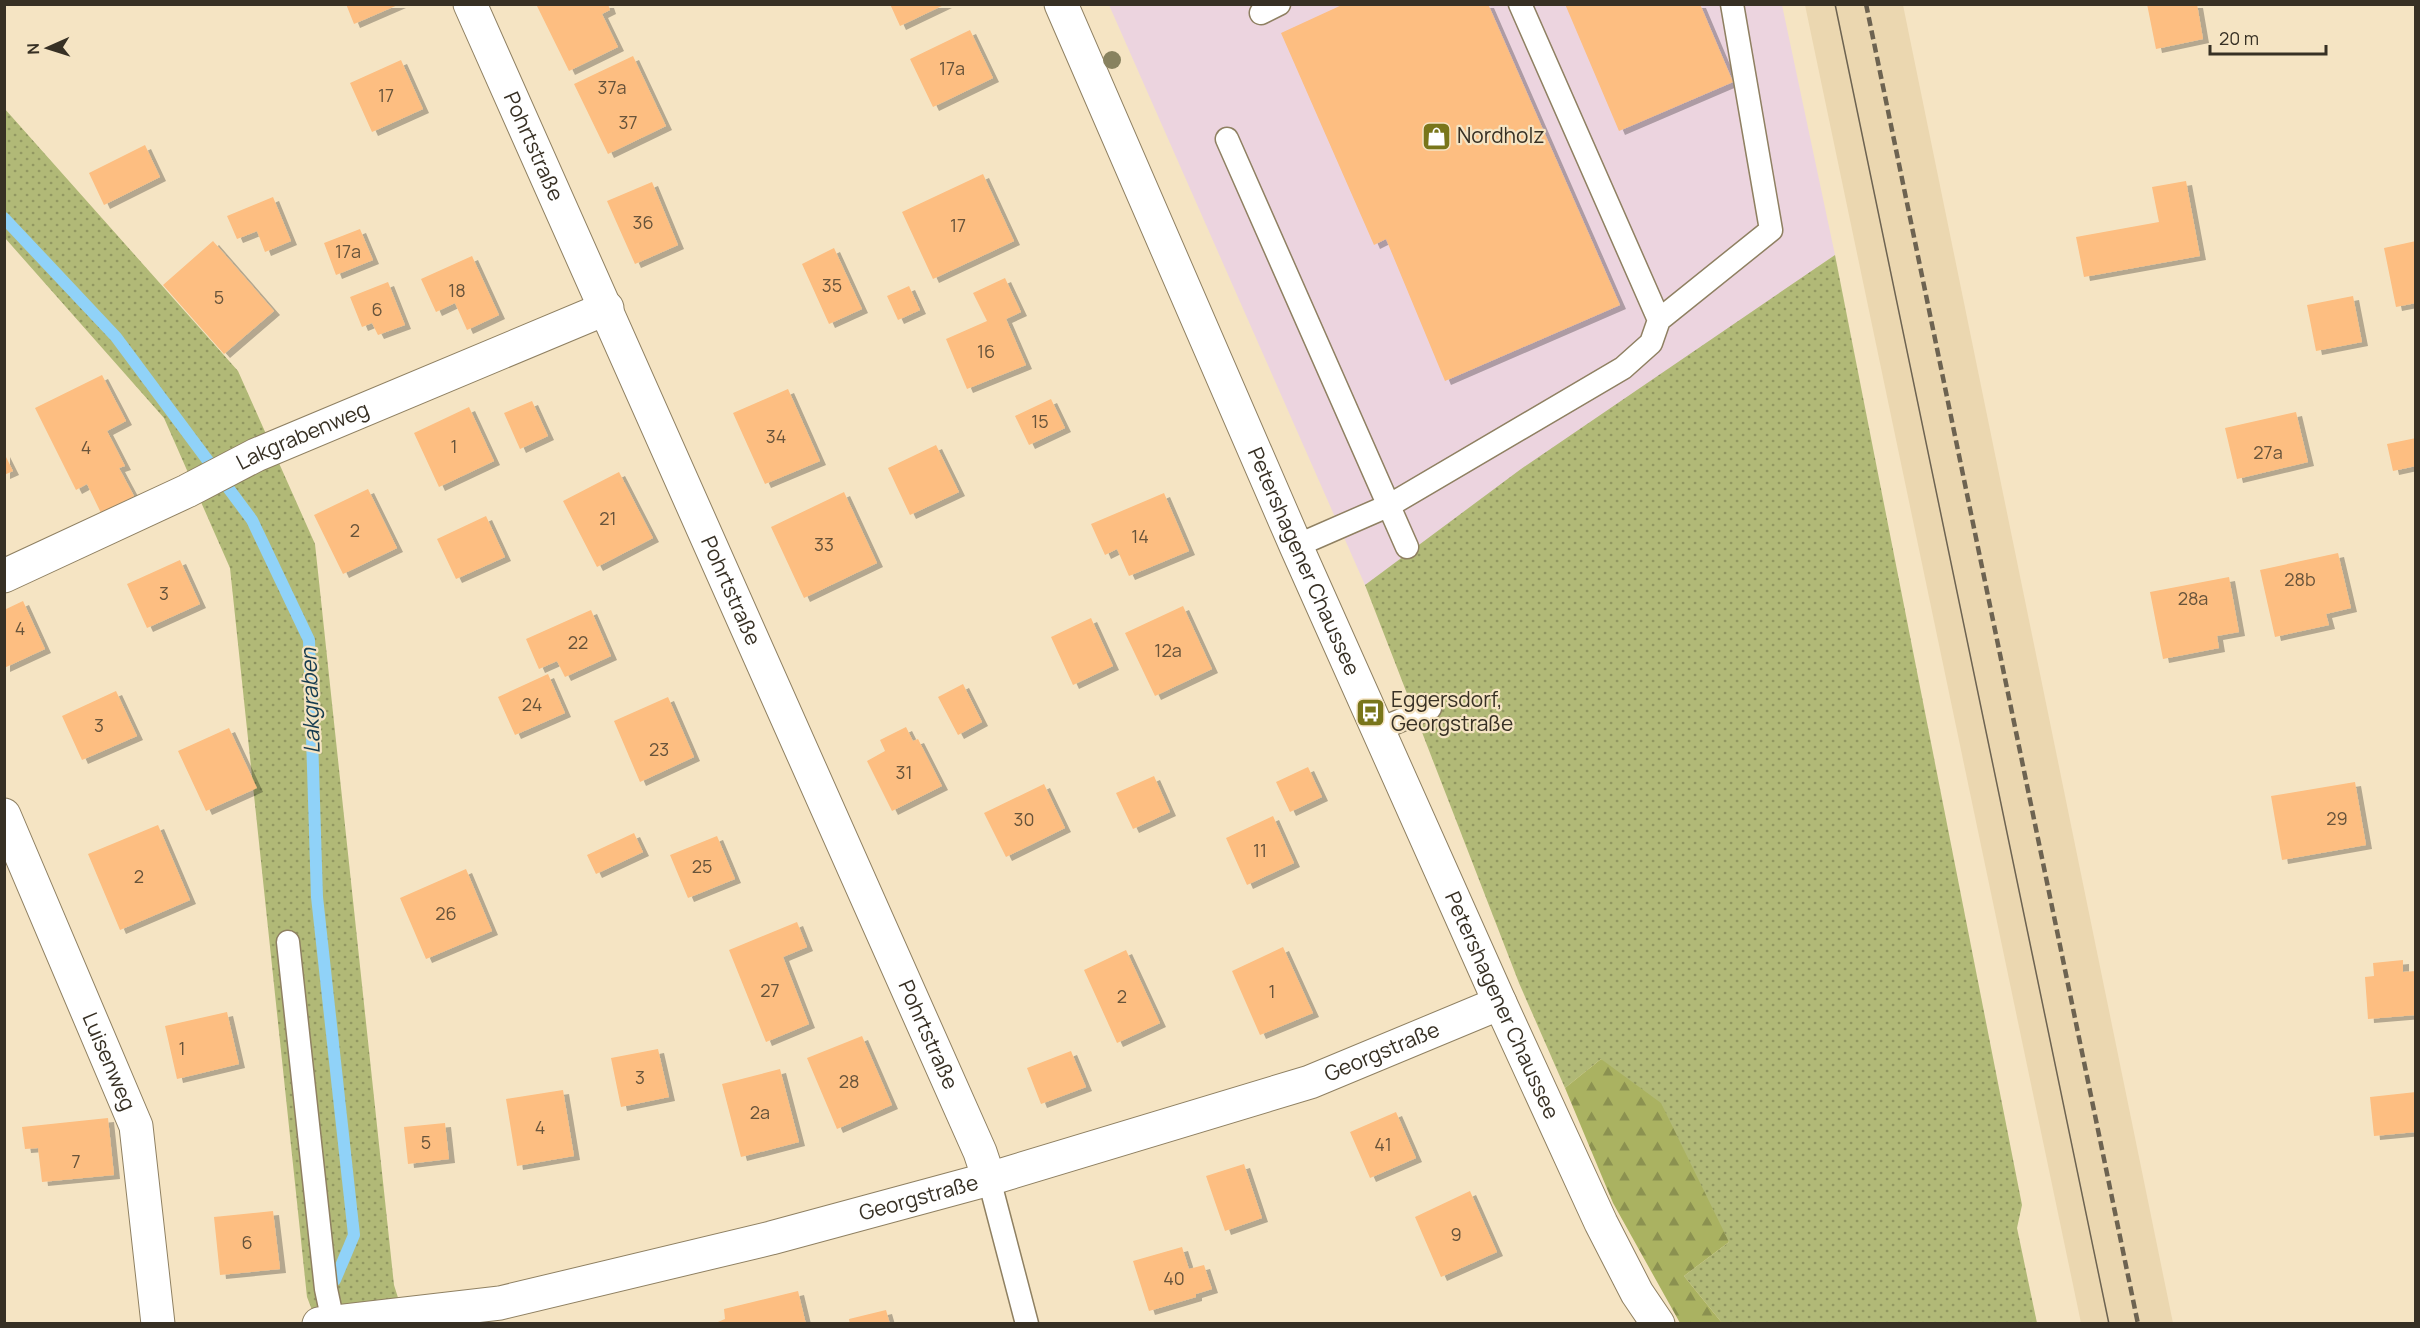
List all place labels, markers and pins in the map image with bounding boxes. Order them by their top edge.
shop icon: Nordholz [1420,120,1452,152]
place label: Nordholz [1457,121,1545,149]
place label: Eggersdorf, Georgstraße [1391,685,1513,737]
bus stop icon: Eggersdorf, Georgstraße [1354,696,1386,728]

